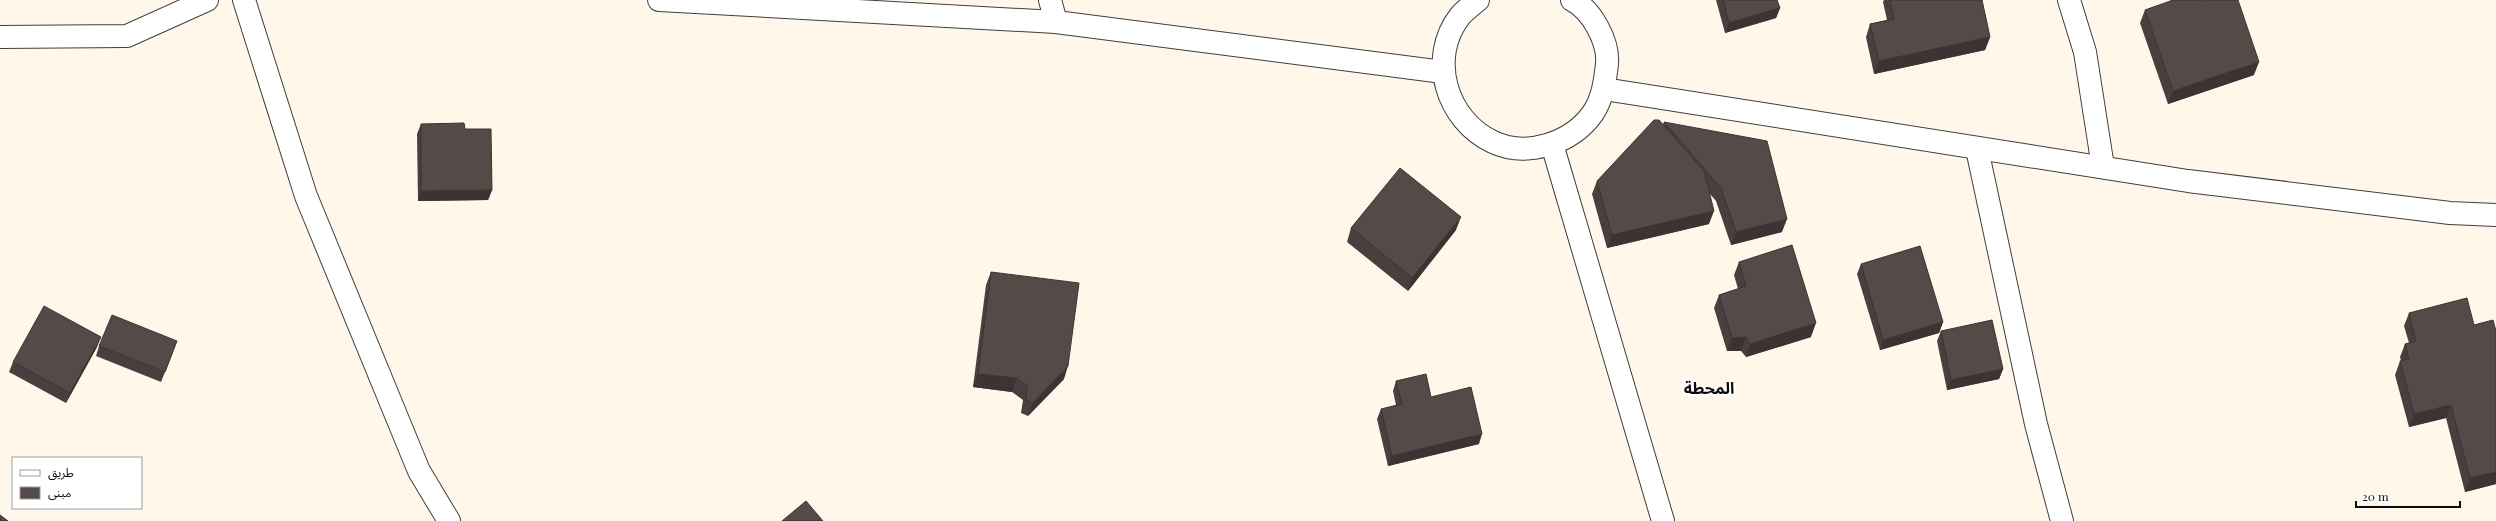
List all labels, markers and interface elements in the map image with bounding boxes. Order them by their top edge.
district label: المحطة [1684,377,1734,398]
legend [12,457,142,509]
text: طريق [48,464,74,481]
scale bar [2356,483,2460,509]
text: مبنى [48,484,71,500]
text: 20 m [2362,488,2389,504]

